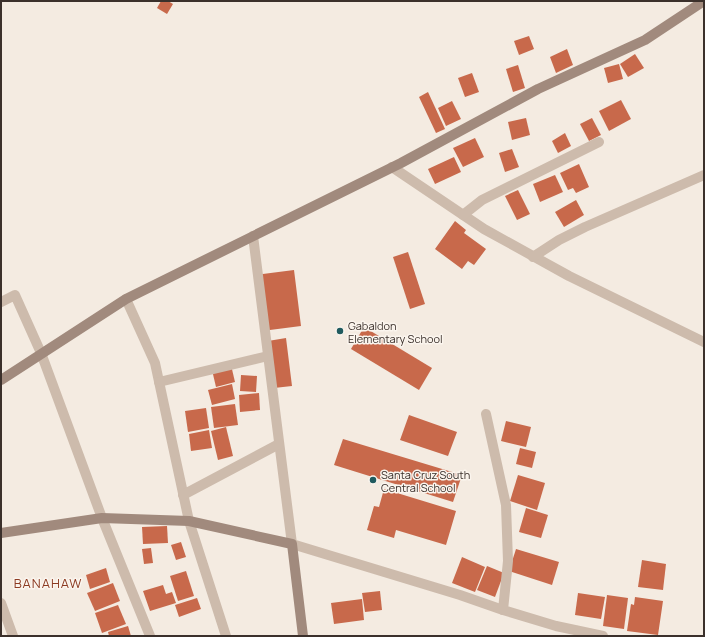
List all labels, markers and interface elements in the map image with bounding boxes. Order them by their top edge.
place label: Gabaldon Elementary School [348,318,443,346]
marker: Gabaldon Elementary School [335,326,345,336]
place label: Santa Cruz South Central School [381,467,470,495]
marker: Santa Cruz South Central School [368,475,378,485]
district label: BANAHAW [14,574,82,592]

